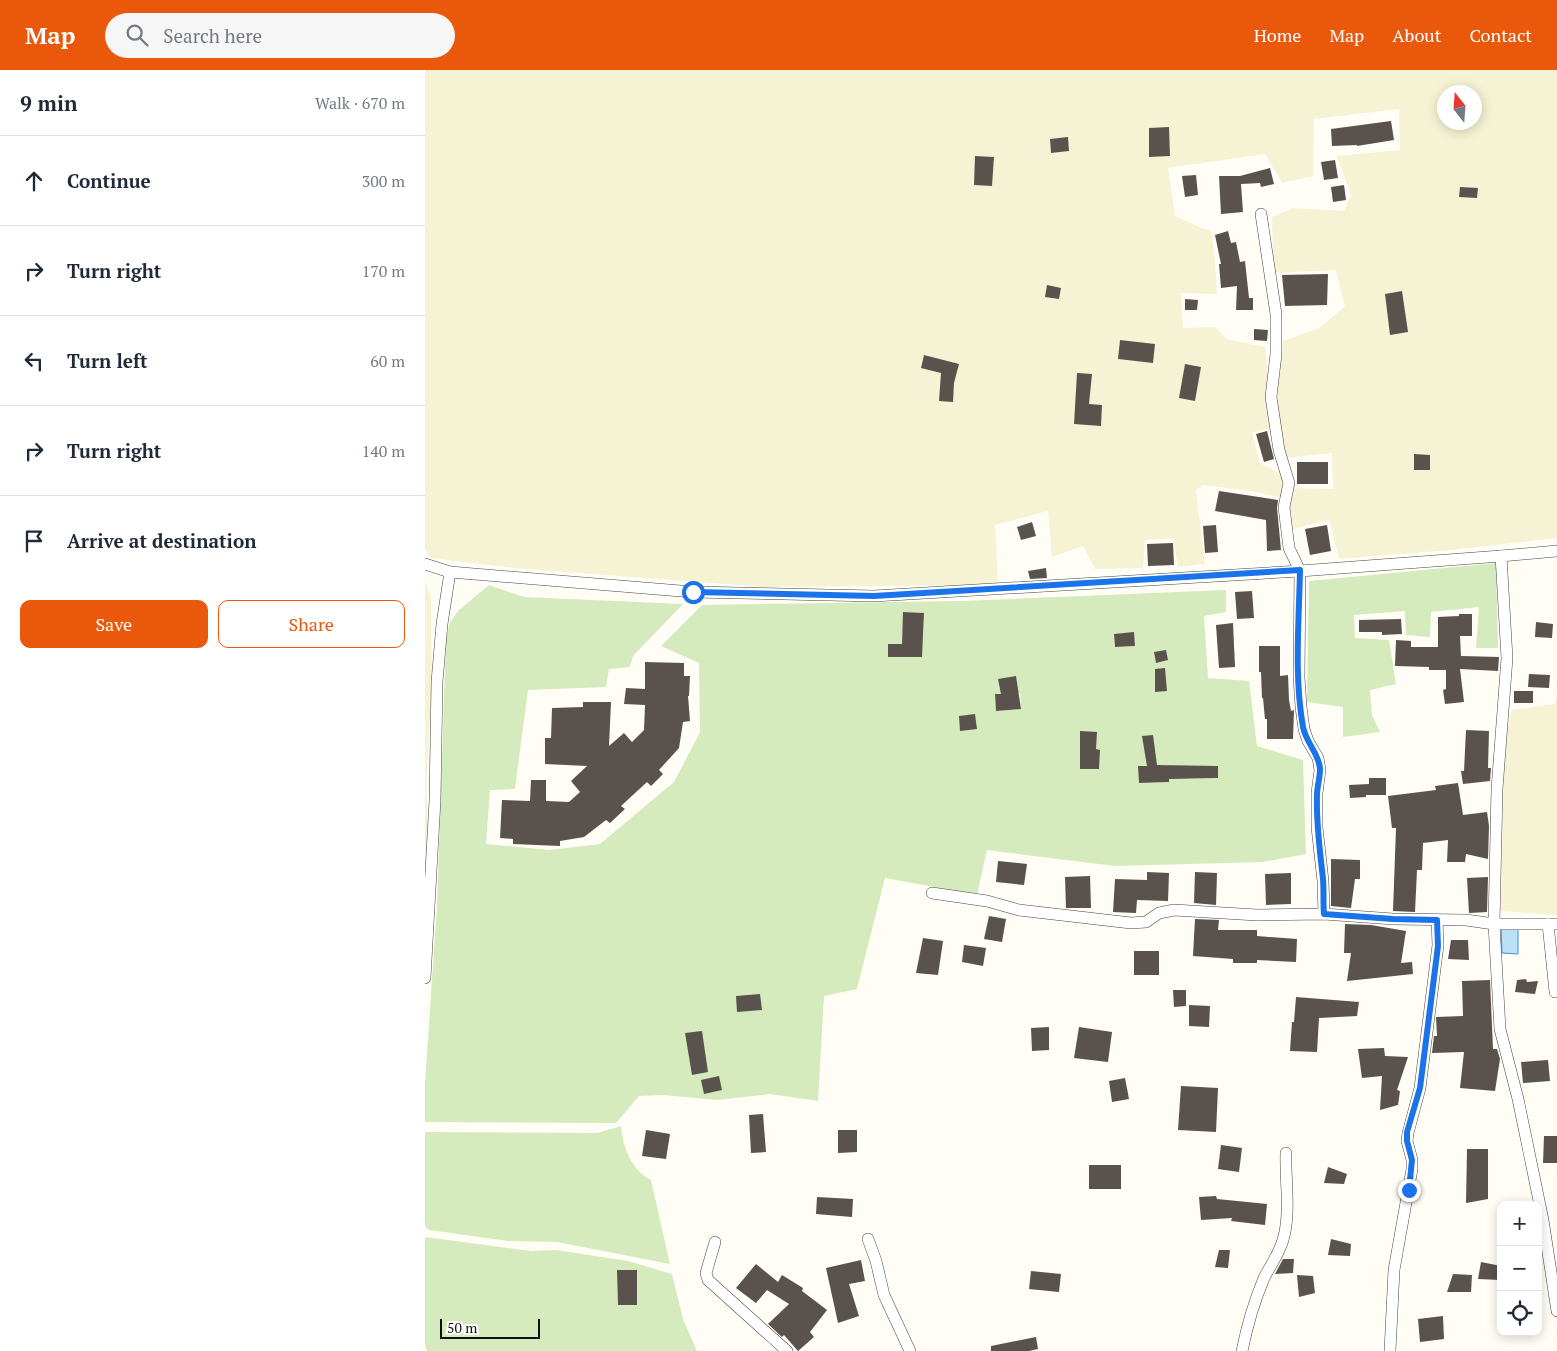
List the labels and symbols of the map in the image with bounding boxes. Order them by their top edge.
north arrow [1437,85,1482,130]
route start [682,581,705,604]
route end [1398,1179,1421,1202]
scale bar [440,1316,540,1339]

